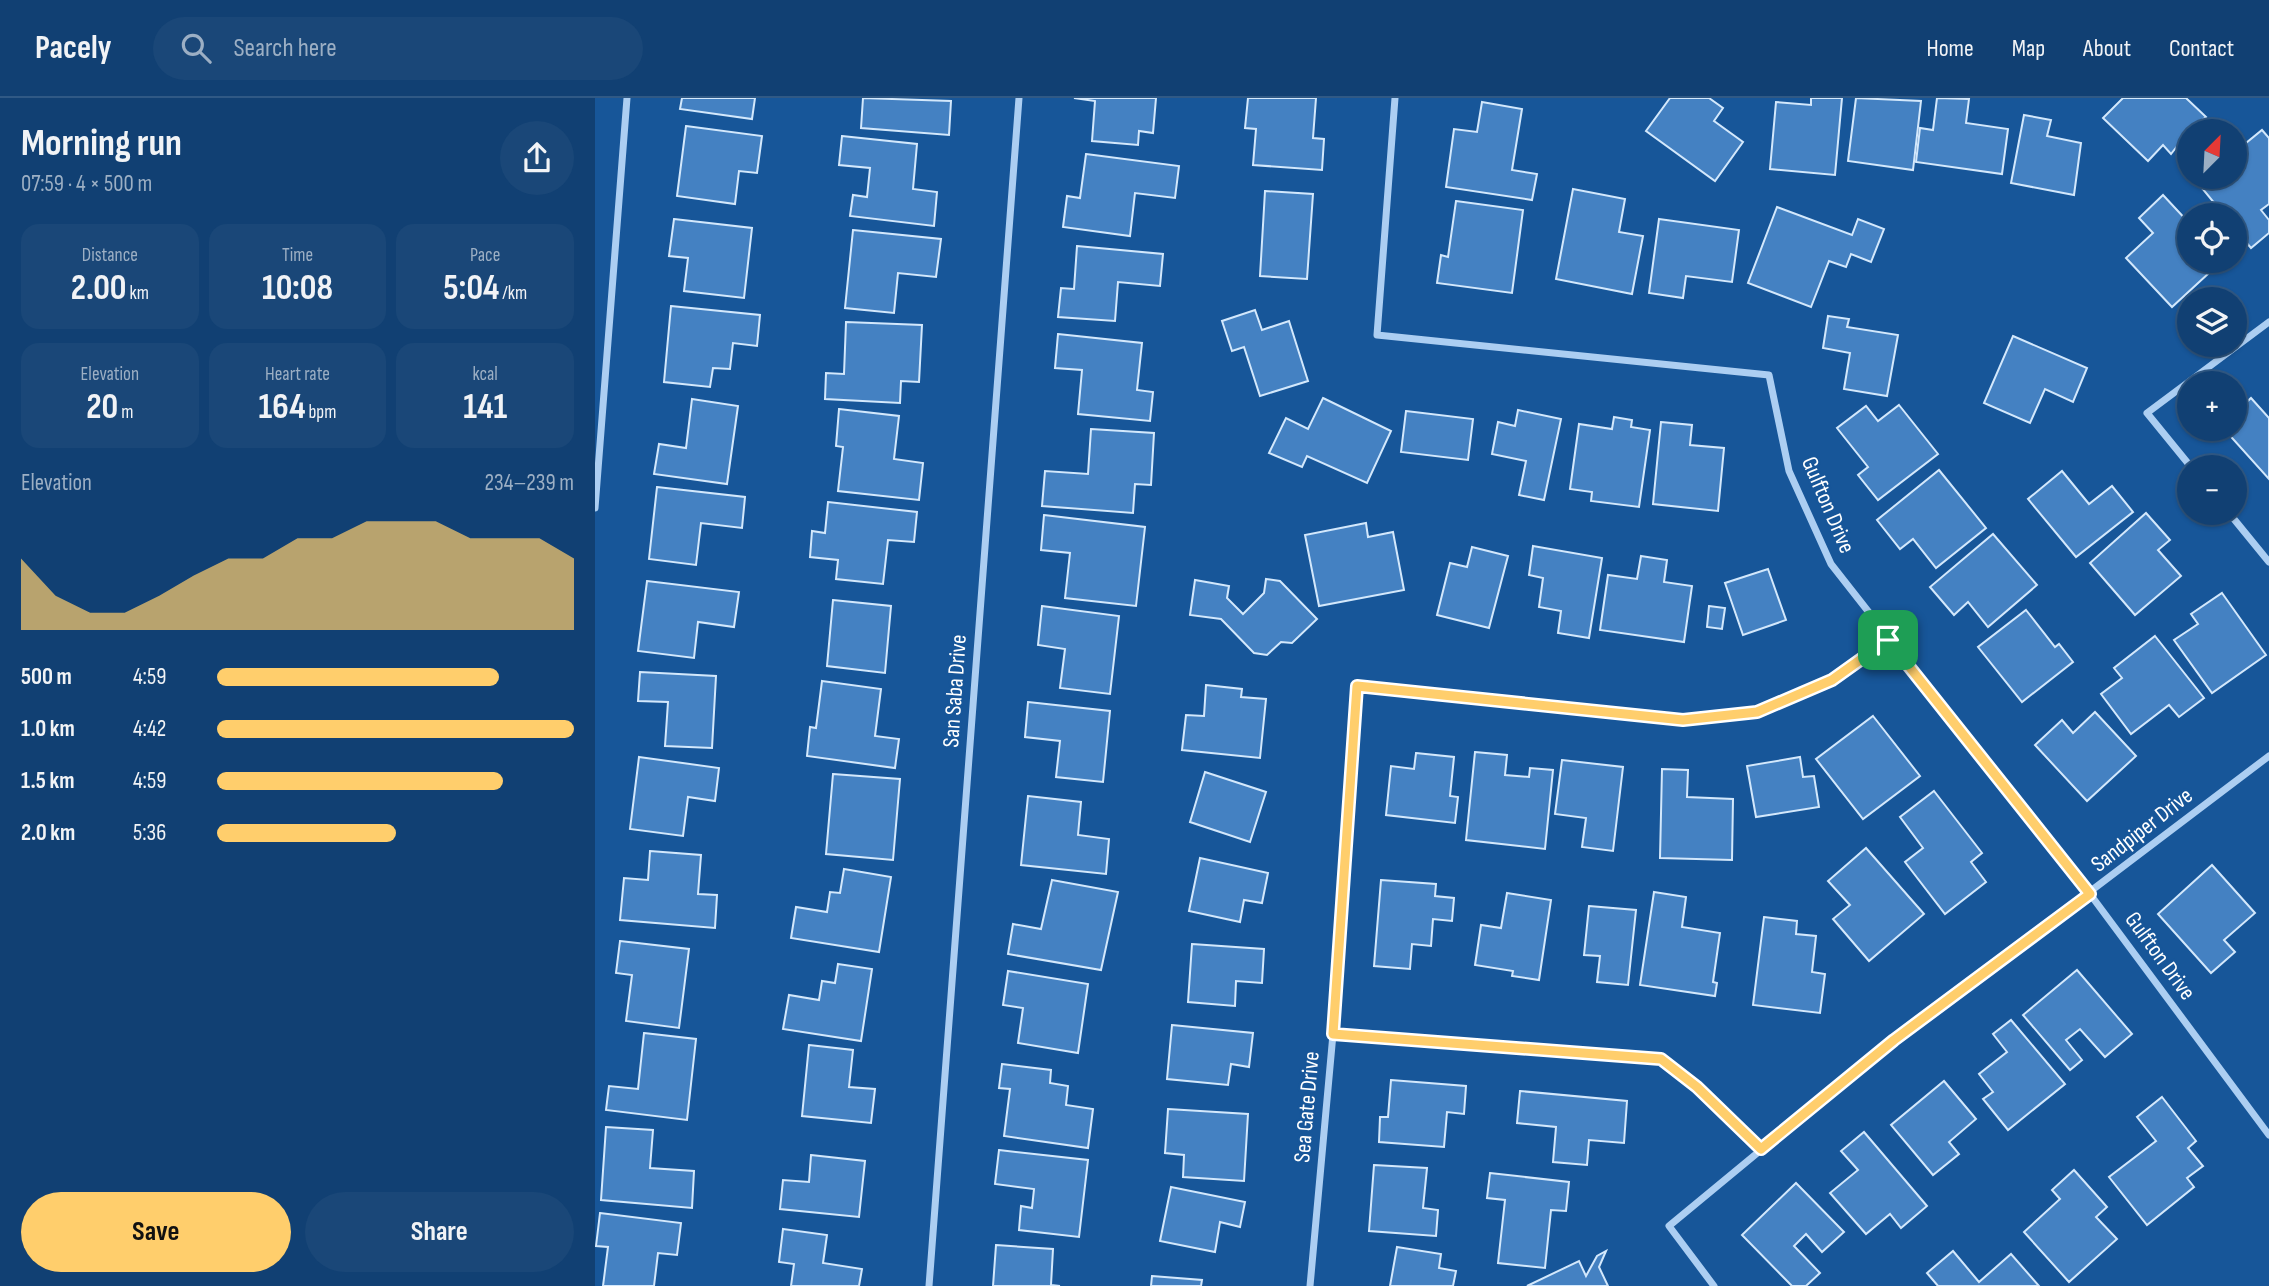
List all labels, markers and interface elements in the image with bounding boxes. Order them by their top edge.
search box [153,17,643,80]
text: Pacely [35,28,111,68]
icon: search [177,29,215,67]
text: Search here [233,33,337,64]
text: Home [1926,34,1974,63]
text: Map [2012,34,2045,63]
text: About [2083,34,2131,63]
text: Contact [2169,34,2234,63]
north arrow [2177,119,2247,189]
map controls [2177,119,2247,525]
text: Morning run [21,121,182,166]
button: share [500,121,574,195]
text: 07:59 · 4 × 500 m [21,170,152,198]
button: locate [2177,203,2247,273]
text: Distance [82,244,138,267]
text: Time [282,244,313,267]
text: Pace [470,244,500,267]
text: 2.00 [71,267,127,310]
text: 10:08 [262,267,333,310]
text: 5:04 [443,267,499,310]
text: km [127,282,149,305]
text: /km [499,282,527,305]
button: layers [2177,287,2247,357]
text: Elevation [81,363,139,386]
text: Heart rate [265,363,330,386]
text: kcal [473,363,498,386]
button: + [2177,371,2247,441]
text: 20 [86,386,118,429]
text: 164 [259,386,305,429]
text: 141 [463,386,507,429]
text: m [118,401,133,424]
text: bpm [305,401,336,424]
street label: Gulfton Drive [1795,453,1861,557]
button: − [2177,455,2247,525]
text: Elevation [21,469,92,497]
text: 234–239 m [485,469,574,497]
pin [1858,610,1918,670]
icon: arrive [1869,621,1907,659]
street label: San Saba Drive [937,634,973,748]
text: 500 m [21,663,72,691]
text: 4:59 [133,663,166,691]
text: 1.0 km [21,715,75,743]
text: 4:42 [133,715,166,743]
text: 1.5 km [21,767,74,795]
text: 4:59 [133,767,166,795]
street label: Sandpiper Drive [2086,782,2198,878]
text: 2.0 km [21,819,75,847]
text: 5:36 [133,819,166,847]
street label: Gulfton Drive [2119,906,2201,1006]
street label: Sea Gate Drive [1288,1050,1326,1164]
button: Save [21,1192,291,1272]
button: Share [305,1192,574,1272]

